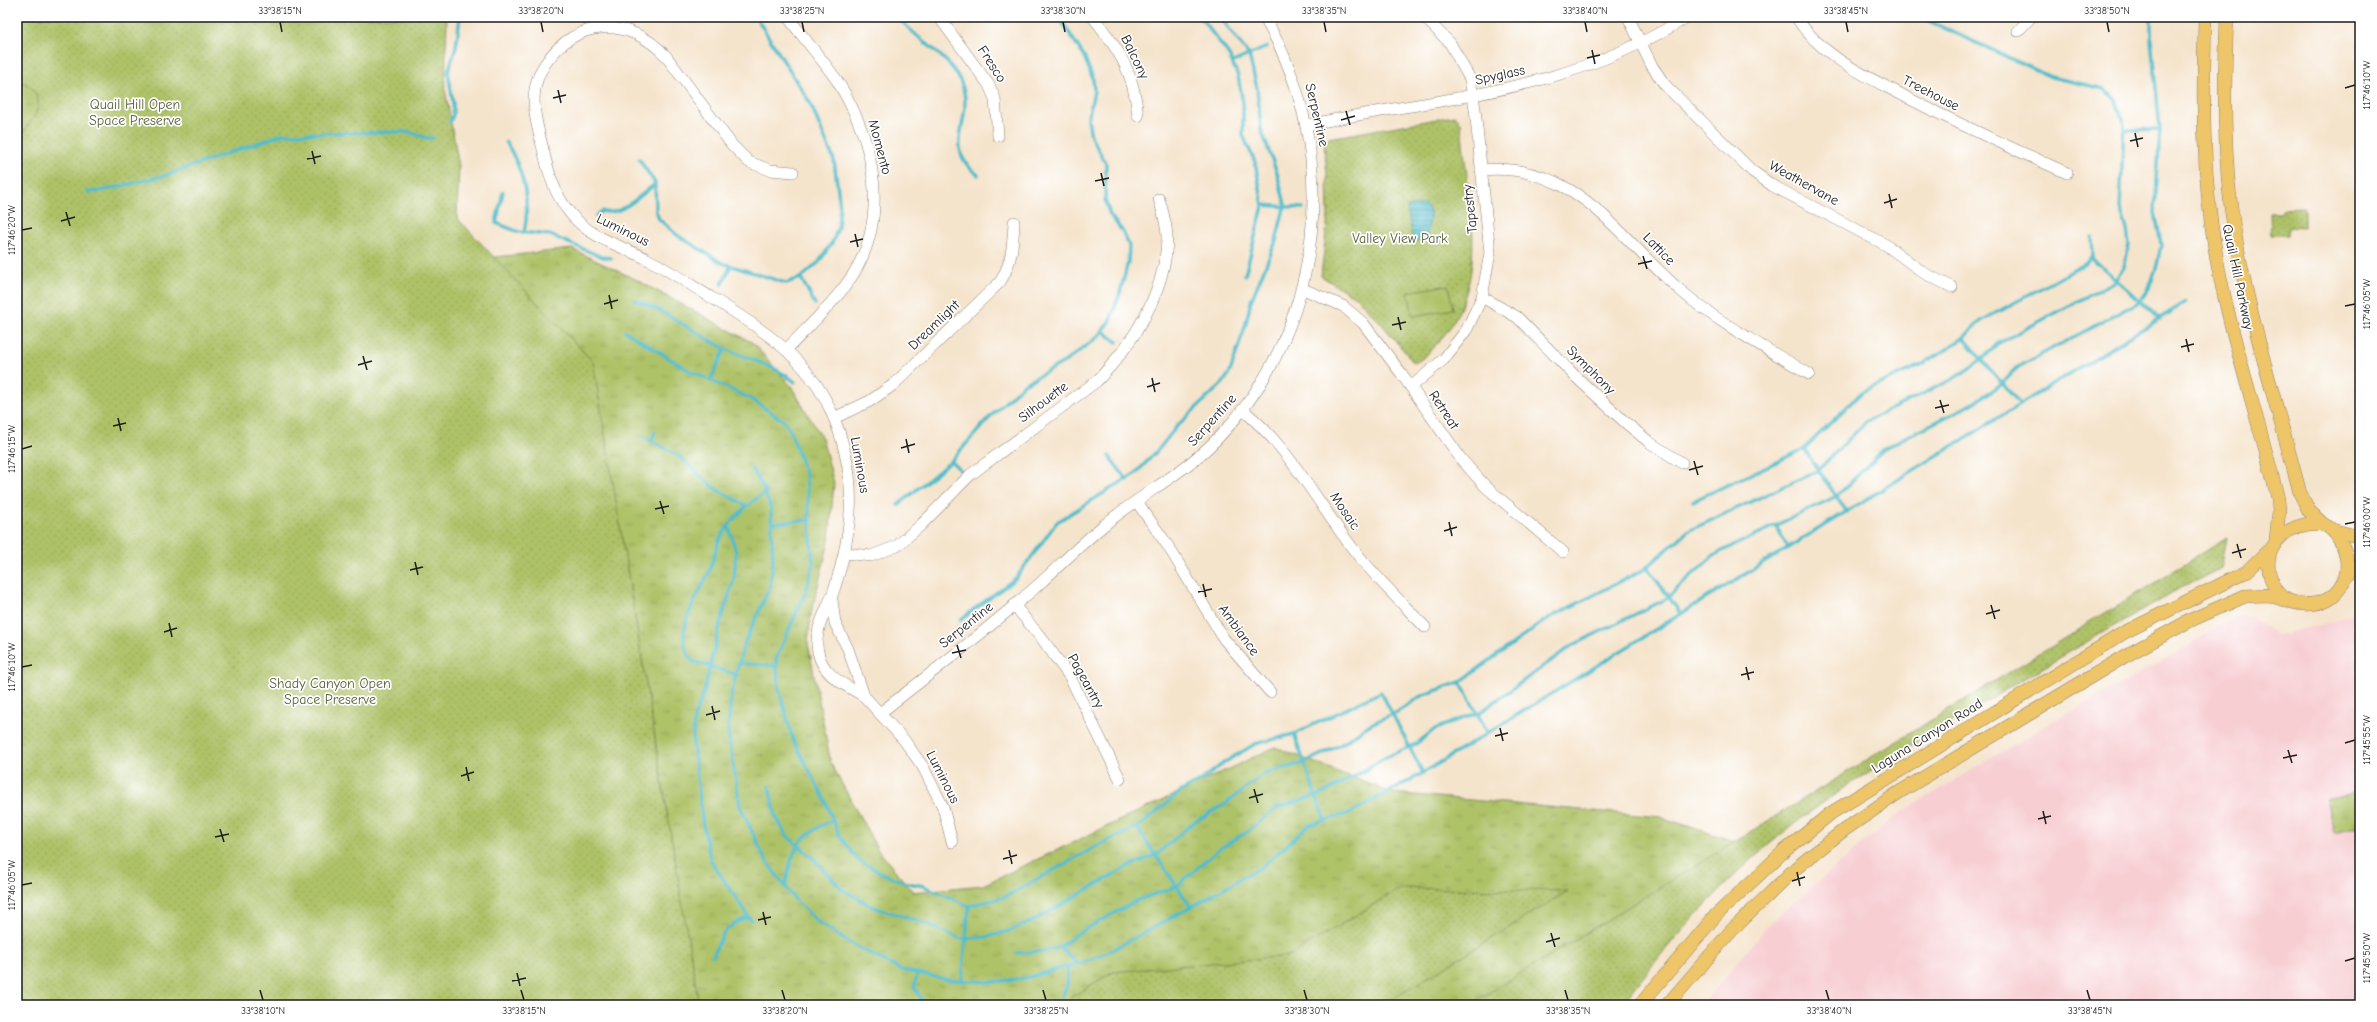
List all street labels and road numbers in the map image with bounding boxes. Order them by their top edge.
street label: Balcony [1117,32,1153,83]
street label: Fresco [974,42,1010,86]
street label: Spyglass [1474,61,1527,89]
street label: Treehouse [1900,71,1962,115]
street label: Serpentine [1301,82,1333,148]
street label: Momento [864,118,896,176]
street label: Weathervane [1766,157,1842,209]
street label: Tapestry [1459,183,1481,234]
street label: Luminous [594,210,652,250]
street label: Quail Hill Parkway [2218,223,2258,332]
street label: Lattice [1639,229,1679,269]
street label: Dreamlight [905,296,964,354]
street label: Symphony [1563,342,1619,398]
street label: Silhouette [1015,378,1071,426]
street label: Retreat [1425,387,1463,433]
street label: Serpentine [1184,390,1240,450]
street label: Luminous [847,436,873,495]
street label: Mosaic [1326,489,1364,533]
street label: Serpentine [936,598,996,652]
street label: Ambiance [1215,601,1263,659]
street label: Pageantry [1064,651,1108,712]
street label: Laguna Canyon Road [1868,695,1986,777]
street label: Luminous [923,748,964,806]

